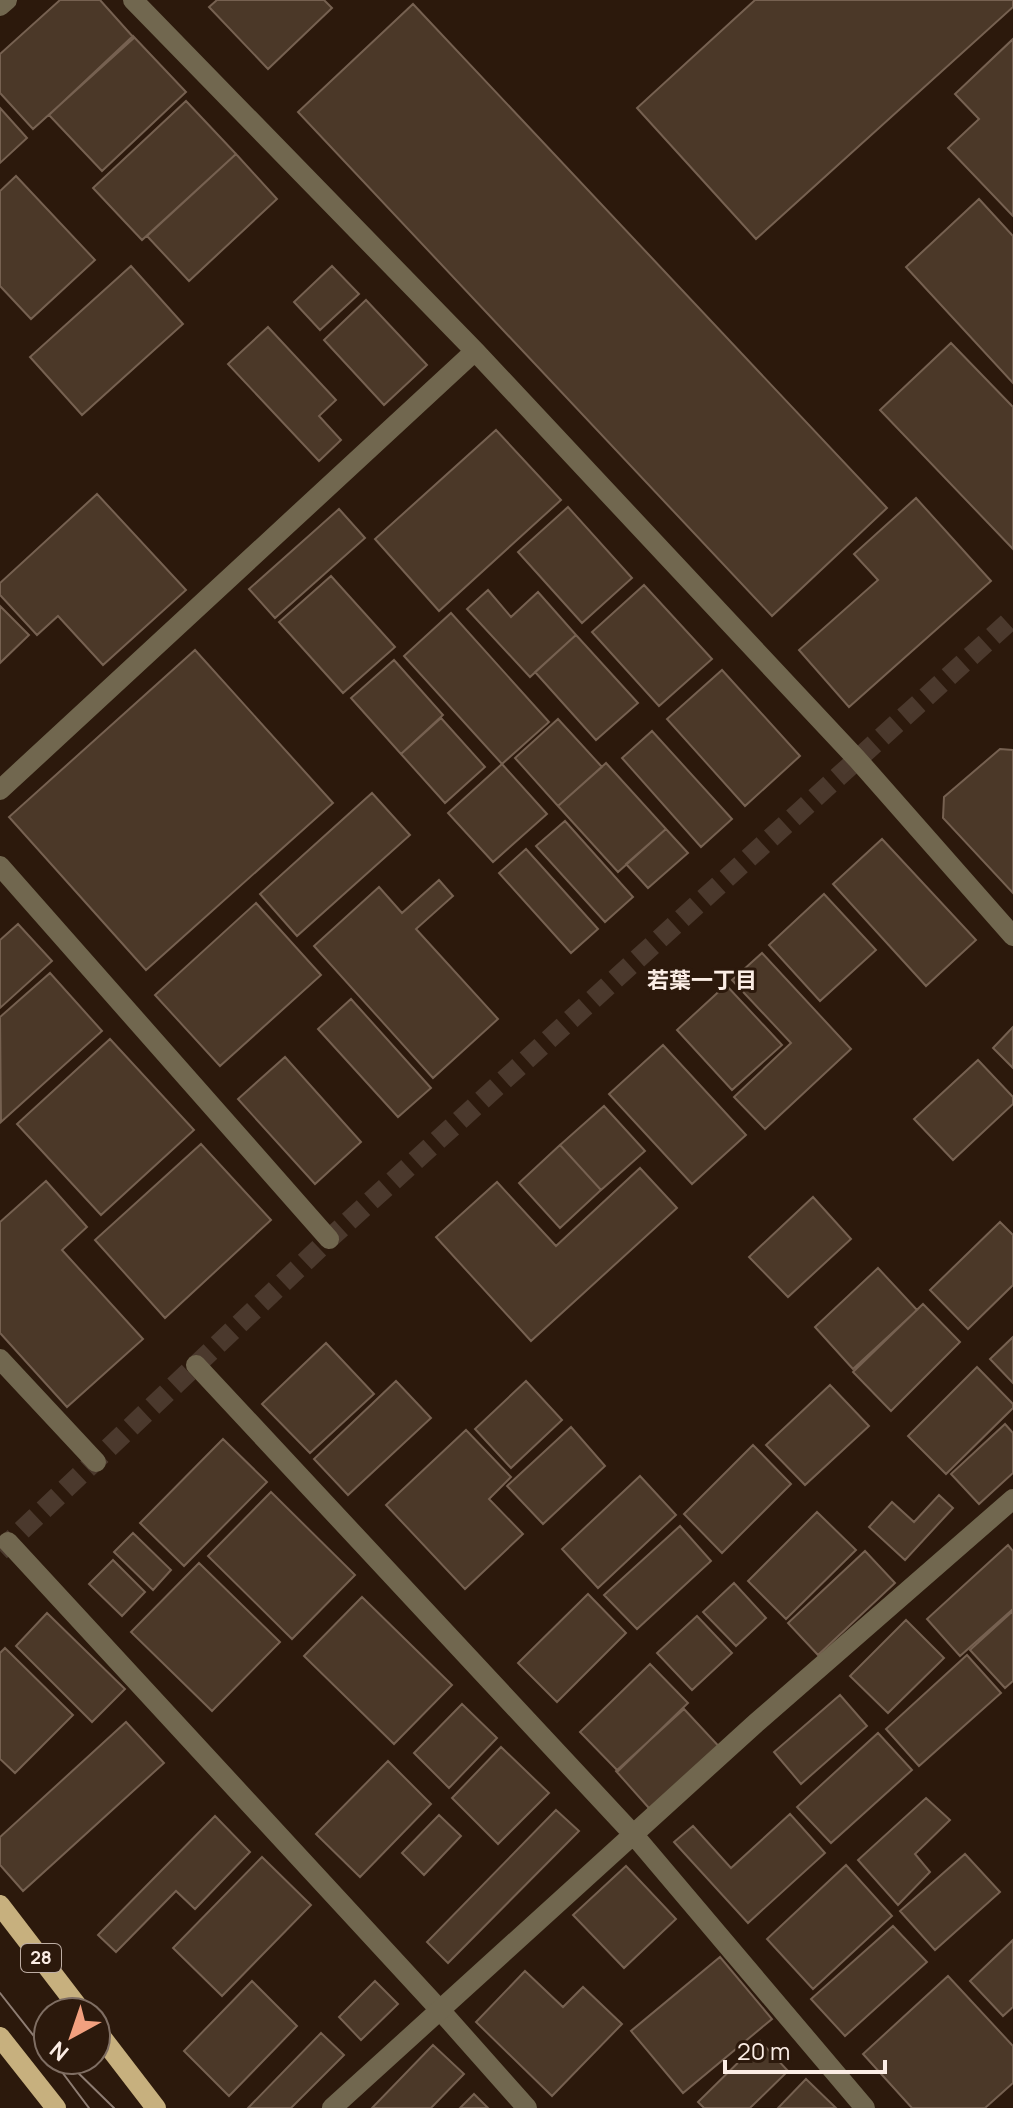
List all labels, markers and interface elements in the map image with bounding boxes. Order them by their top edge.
district label: 若葉一丁目 [647,965,757,995]
road number: 28 [21,1944,61,1972]
north arrow [32,1996,112,2076]
scale bar [725,2024,885,2074]
text: 20 m [737,2034,790,2067]
text: N [43,2035,75,2068]

